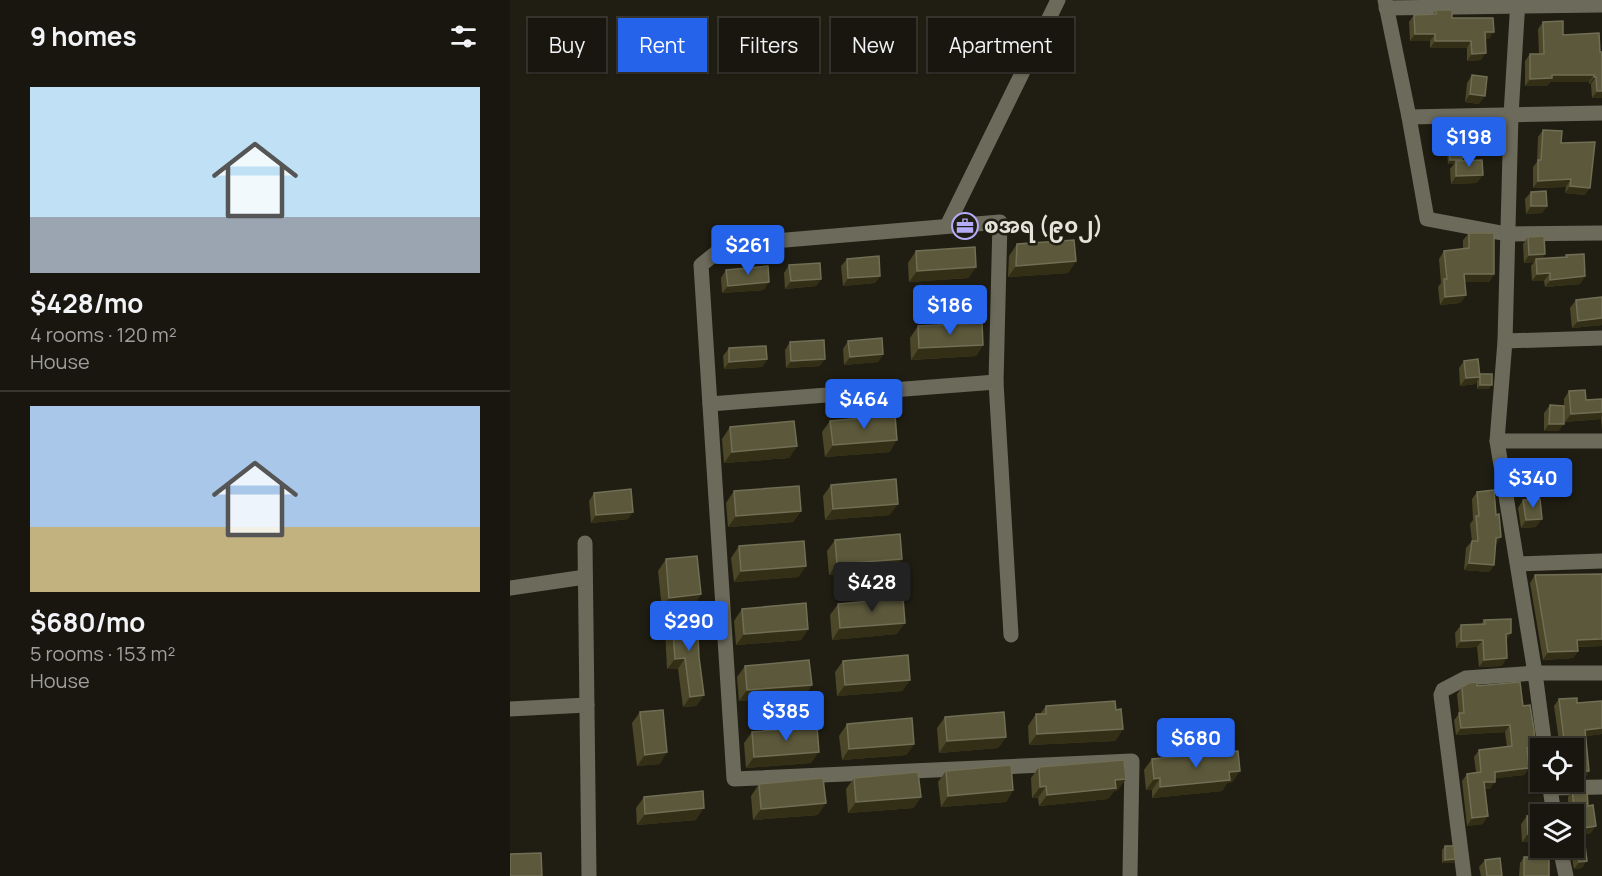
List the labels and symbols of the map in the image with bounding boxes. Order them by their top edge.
pin: $198 [1433,117,1505,168]
office icon: စအရ (၉၀၂) [950,211,980,241]
place label: စအရ (၉၀၂) [984,211,1103,243]
pin: $261 [712,225,784,276]
pin: $186 [914,285,986,336]
pin: $464 [828,379,900,430]
pin: $340 [1497,458,1569,509]
pin: $428 [836,562,908,613]
pin: $290 [653,601,725,652]
pin: $385 [750,691,822,742]
pin: $680 [1160,718,1232,769]

